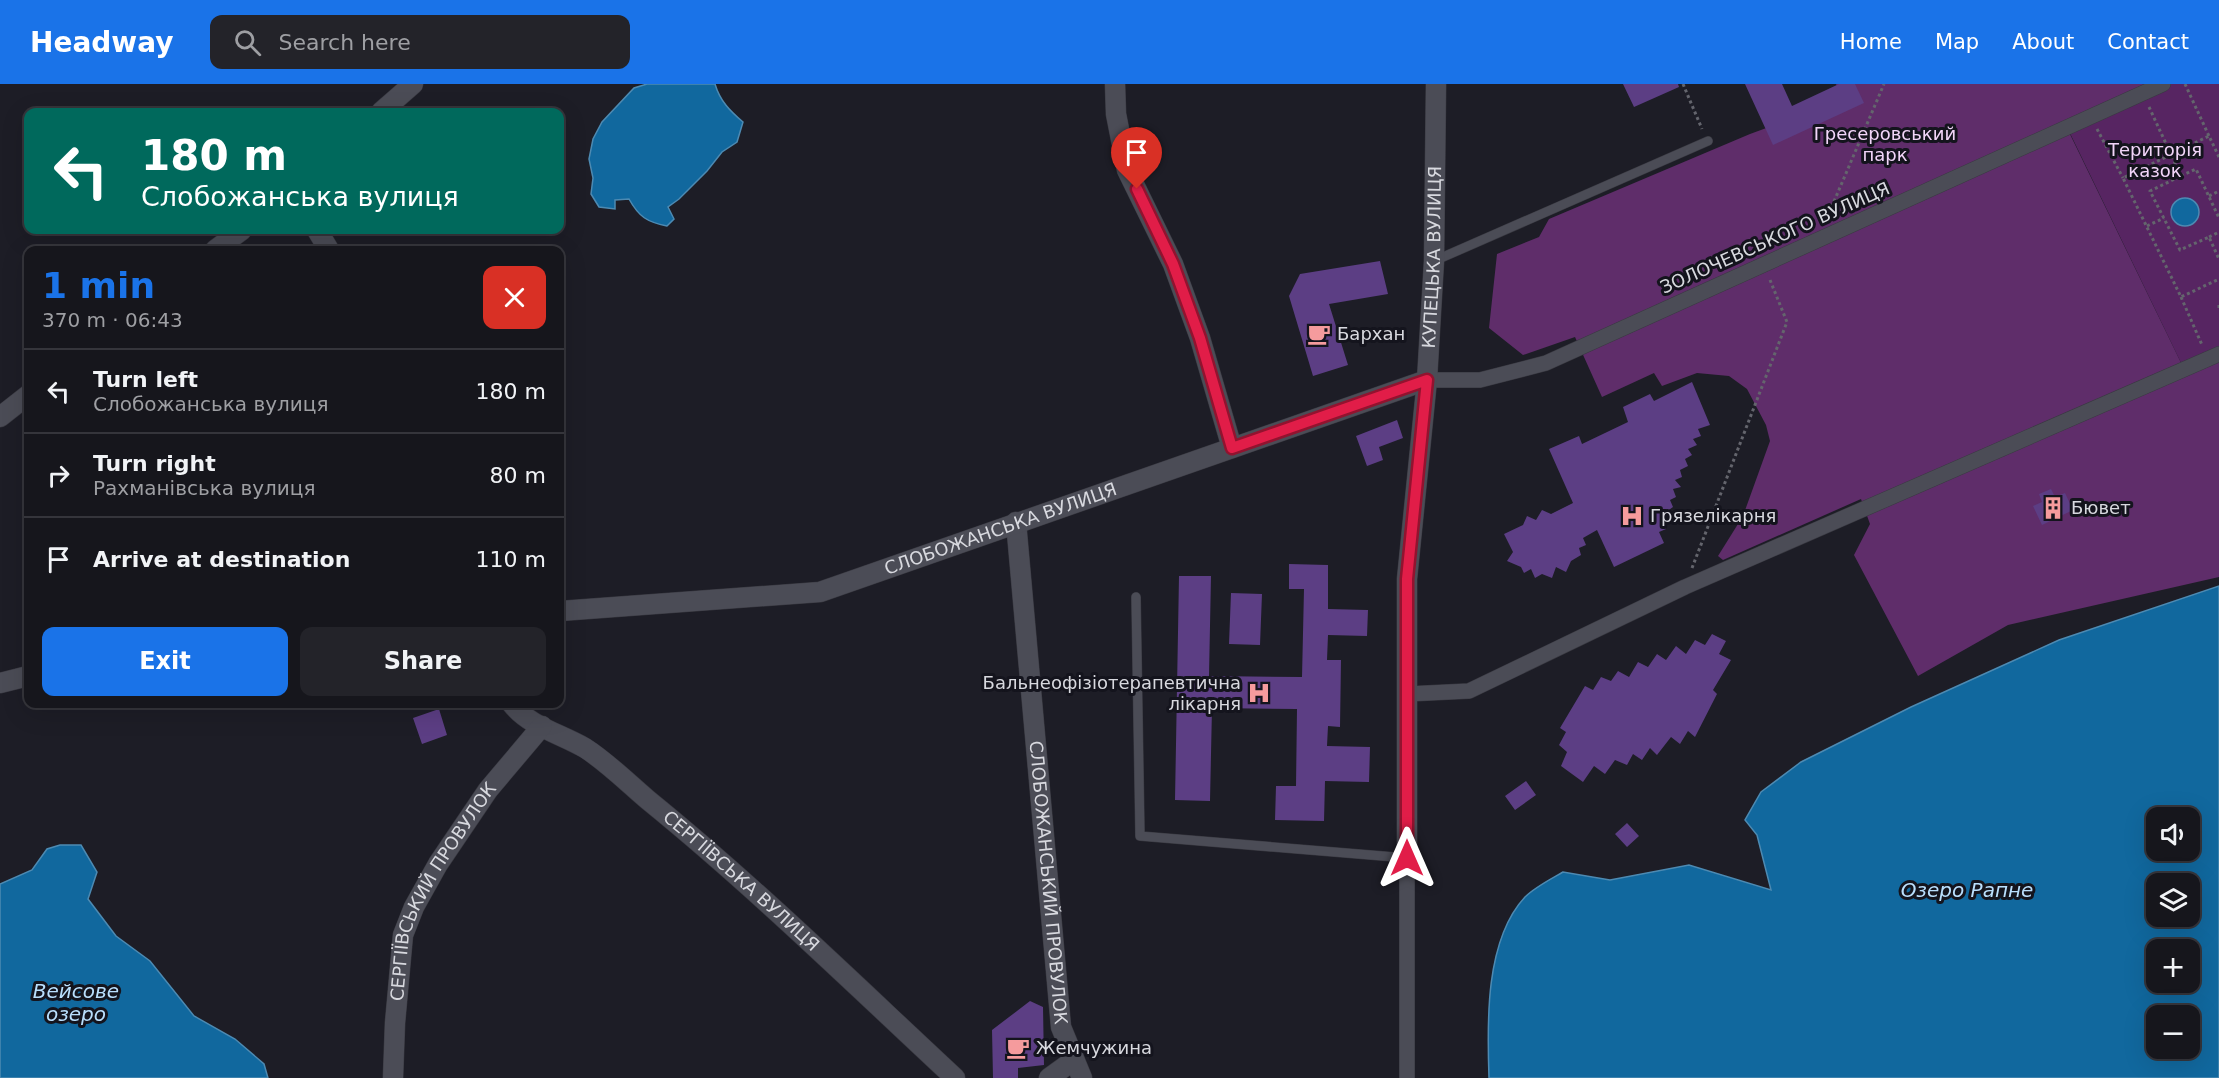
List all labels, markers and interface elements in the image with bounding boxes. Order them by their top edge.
search box [210,15,630,69]
text: Headway [30,26,174,59]
icon: search [231,26,264,59]
text: Search here [279,30,411,55]
text: Home [1840,30,1902,54]
text: Map [1935,30,1979,54]
text: About [2012,30,2074,54]
text: Contact [2107,30,2189,54]
park label: Гресеровський парк [1814,123,1956,165]
pin [1111,127,1162,189]
text: 180 m [141,131,287,180]
icon: left [42,132,120,210]
icon: arrive [1120,136,1153,169]
park label: Територія казок [2107,139,2202,181]
street label: КУПЕЦЬКА ВУЛИЦЯ [1418,166,1445,349]
street label: ЗОЛОЧЕВСЬКОГО ВУЛИЦЯ [1657,177,1893,298]
text: Слобожанська вулиця [141,181,459,212]
text: 1 min [42,265,155,306]
button: close [483,266,546,329]
text: 370 m · 06:43 [42,308,183,332]
cafe icon: Бархан [1306,321,1332,347]
place label: Бархан [1337,323,1405,344]
text: Turn left [93,367,198,392]
icon: left [42,375,75,408]
text: 180 m [476,379,546,404]
text: Слобожанська вулиця [93,392,328,416]
text: Turn right [93,451,216,476]
icon: right [42,459,75,492]
text: 80 m [490,463,546,488]
text: Рахманівська вулиця [93,476,315,500]
street label: СЛОБОЖАНСЬКА ВУЛИЦЯ [881,478,1119,579]
building icon: Бювет [2040,495,2066,521]
place label: Бювет [2071,497,2131,518]
hospital icon: Грязелікарня [1619,503,1645,529]
place label: Грязелікарня [1650,505,1776,526]
icon: arrive [42,543,75,576]
text: Arrive at destination [93,547,350,572]
text: 110 m [476,547,546,572]
button: Exit [42,627,288,696]
button: Share [300,627,546,696]
place label: Бальнеофізіотерапевтична лікарня [983,672,1241,714]
hospital icon: Бальнеофізіотерапевтична лікарня [1246,680,1272,706]
street label: СЛОБОЖАНСЬКИЙ ПРОВУЛОК [1026,740,1072,1026]
street label: СЕРГІЇВСЬКИЙ ПРОВУЛОК [386,778,500,1002]
street label: СЕРГІЇВСЬКА ВУЛИЦЯ [659,806,824,955]
map controls [2146,807,2200,1059]
button: sound [2146,807,2200,861]
position arrow [1375,826,1439,890]
button: layers [2146,873,2200,927]
water label: Озеро Рапне [1901,878,2033,902]
button: + [2146,939,2200,993]
water label: Вейсове озеро [33,979,119,1026]
button: − [2146,1005,2200,1059]
cafe icon: Жемчужина [1005,1035,1031,1061]
place label: Жемчужина [1036,1037,1152,1058]

